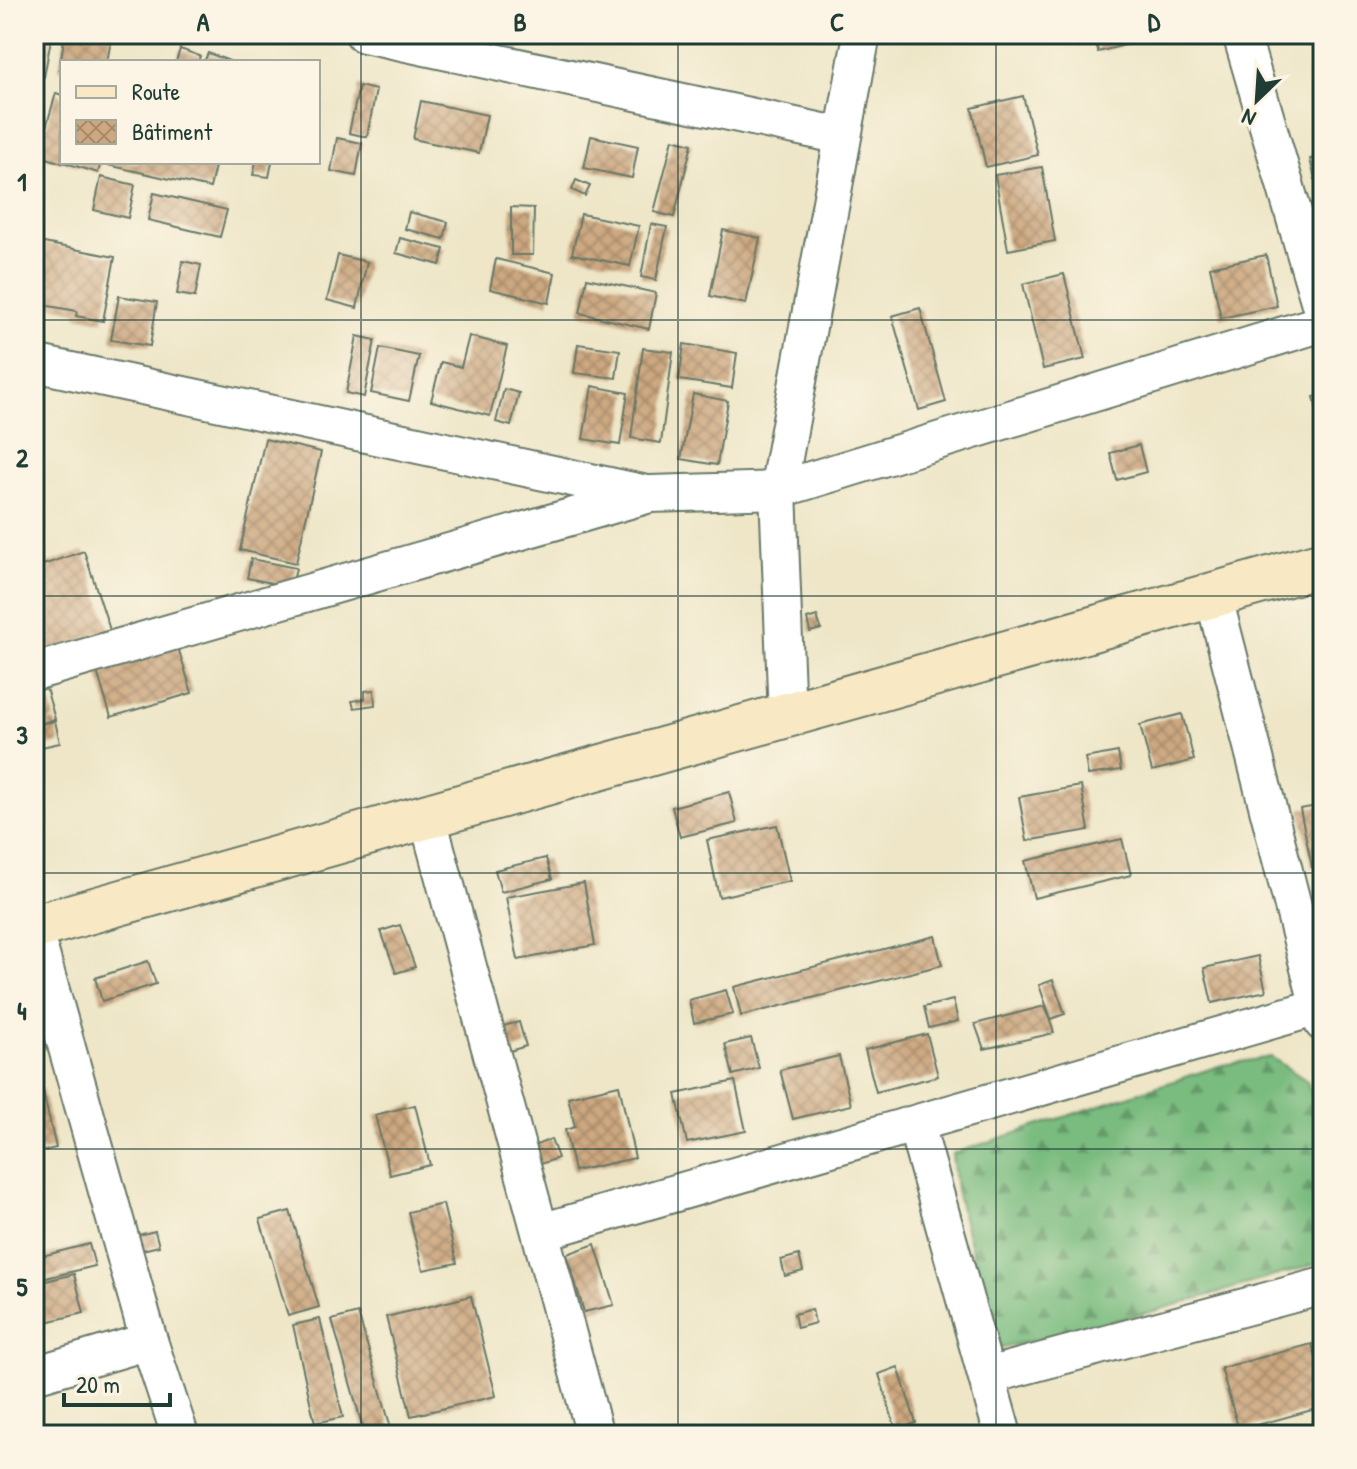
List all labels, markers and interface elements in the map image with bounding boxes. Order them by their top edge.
text: A [197,4,210,39]
text: B [513,4,527,39]
text: C [830,4,844,39]
text: D [1148,4,1161,39]
legend [60,60,320,164]
north arrow [1217,60,1297,140]
text: Route [132,75,180,107]
text: N [1237,102,1260,134]
text: Bâtiment [132,115,213,147]
text: 1 [17,164,27,199]
text: 2 [16,440,29,475]
text: 3 [16,717,28,752]
text: 4 [17,993,27,1028]
text: 5 [17,1269,28,1304]
scale bar [64,1357,170,1407]
text: 20 m [76,1368,120,1400]

